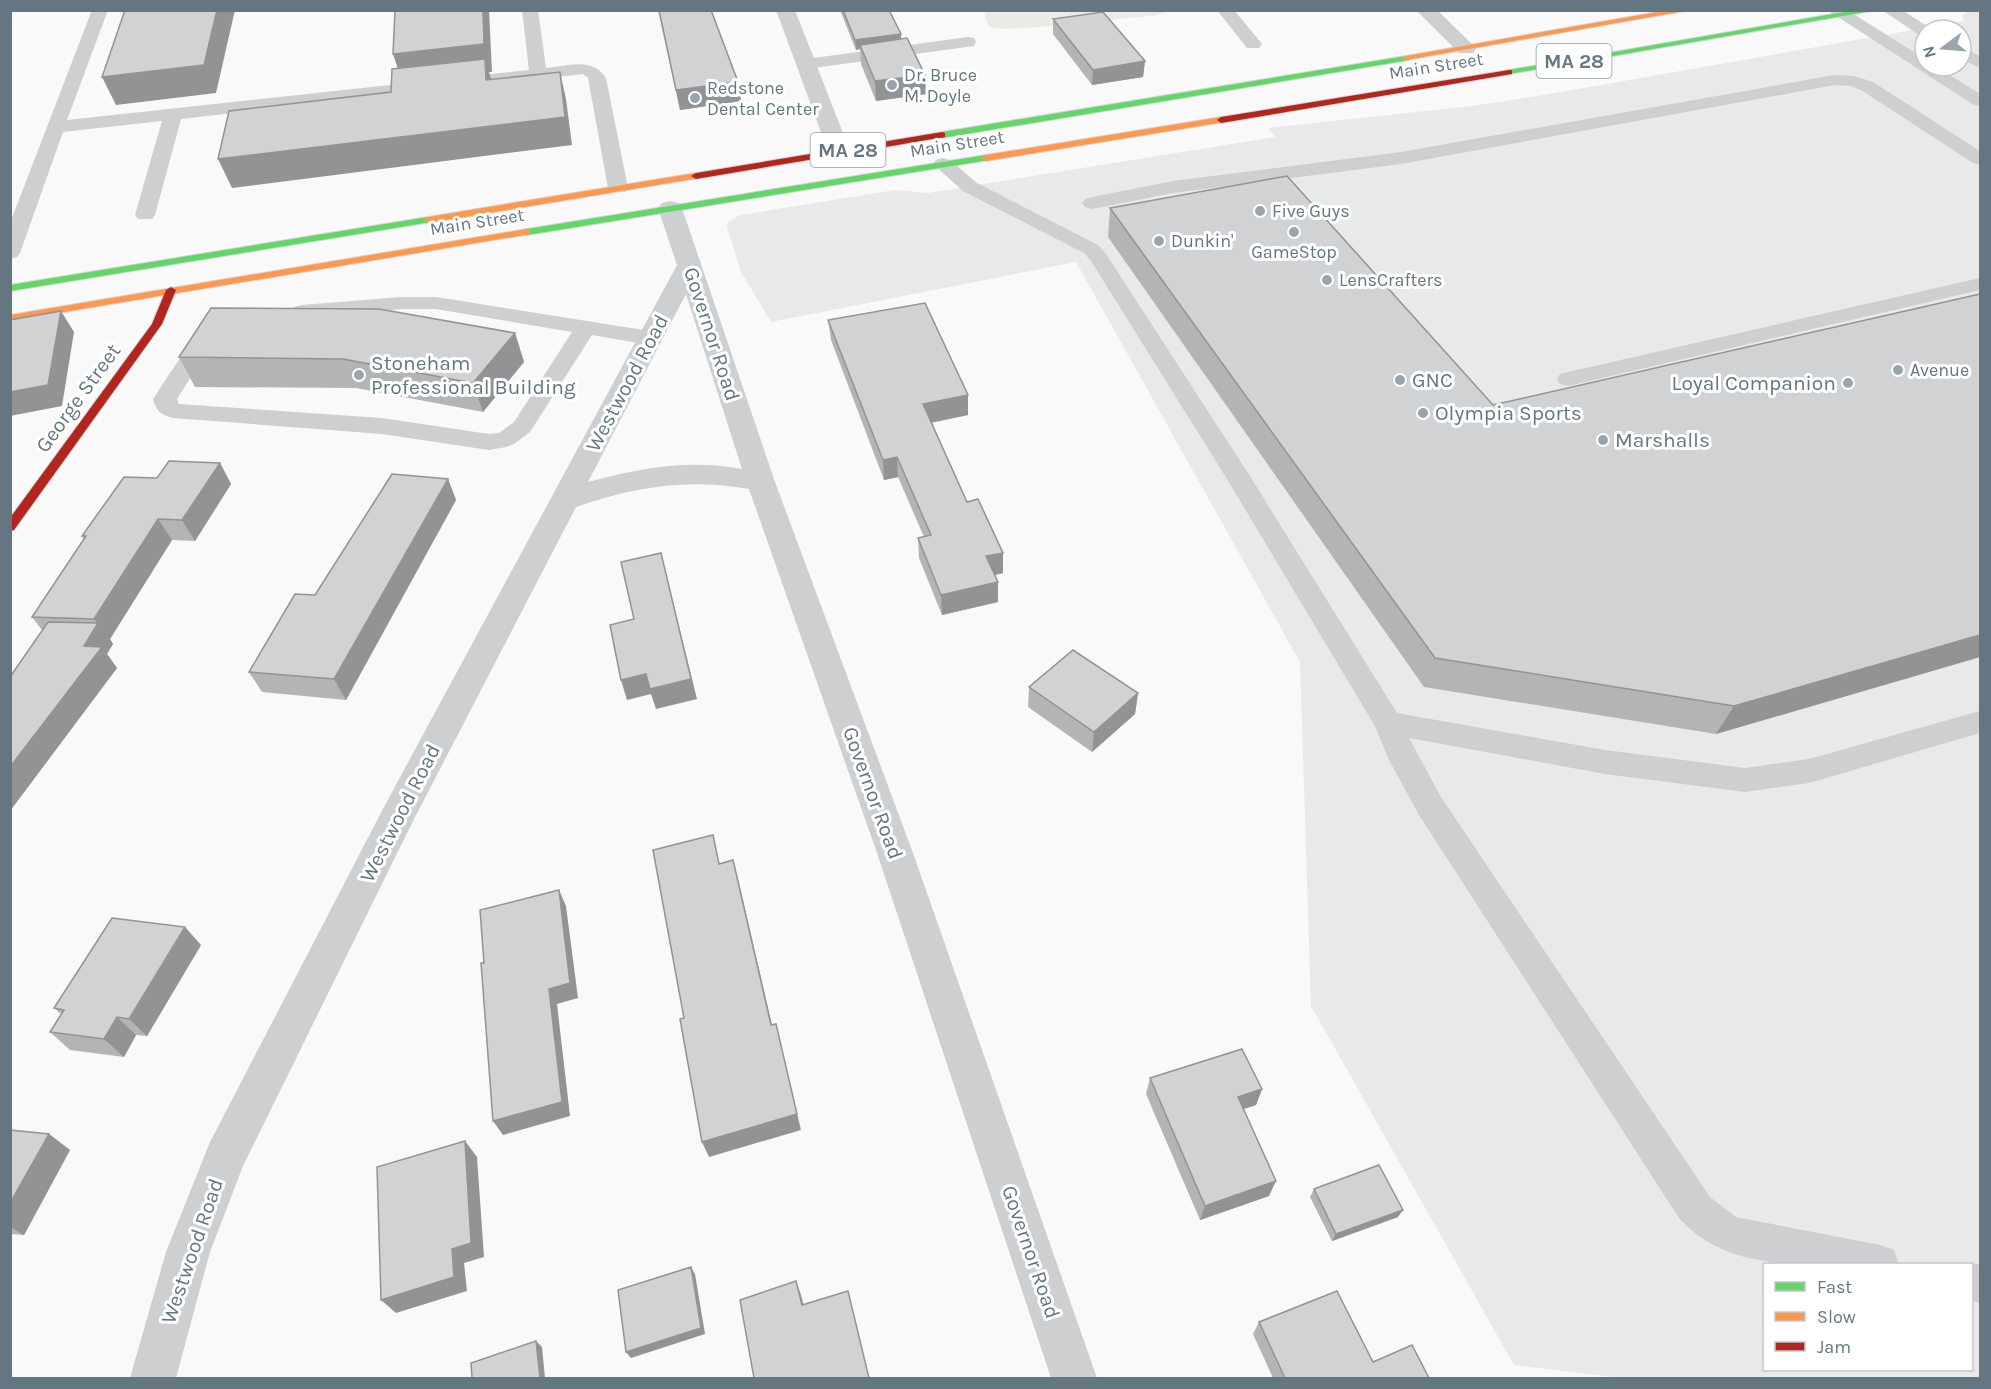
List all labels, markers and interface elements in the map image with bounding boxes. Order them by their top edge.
north arrow [1913,18,1973,78]
road number: MA 28 [1536,44,1612,78]
text: N [1918,44,1940,60]
street label: Main Street [1387,48,1485,84]
place label: Dr. Bruce M. Doyle [904,64,977,107]
place label: Redstone Dental Center [707,77,819,120]
marker: Dr. Bruce M. Doyle [885,78,899,92]
marker: Redstone Dental Center [688,91,702,105]
street label: Main Street [908,126,1006,162]
road number: MA 28 [810,133,886,167]
place label: Five Guys [1272,200,1350,222]
street label: Main Street [428,204,526,240]
marker: Five Guys [1253,204,1267,218]
marker: GameStop [1287,225,1301,239]
place label: Dunkin' [1171,230,1233,252]
marker: Dunkin' [1152,234,1166,248]
place label: GameStop [1251,241,1337,263]
street label: Governor Road [679,264,745,404]
place label: LensCrafters [1339,269,1443,291]
marker: LensCrafters [1320,273,1334,287]
street label: Westwood Road [581,310,673,456]
street label: George Street [31,339,125,457]
place label: Stoneham Professional Building [371,351,576,399]
place label: Avenue [1910,359,1969,381]
marker: Avenue [1891,363,1905,377]
marker: Stoneham Professional Building [352,368,366,382]
place label: GNC [1412,368,1453,392]
place label: Loyal Companion [1672,371,1836,395]
marker: GNC [1393,373,1407,387]
marker: Loyal Companion [1841,376,1855,390]
place label: Olympia Sports [1435,401,1582,425]
marker: Olympia Sports [1416,406,1430,420]
place label: Marshalls [1615,428,1710,452]
marker: Marshalls [1596,433,1610,447]
street label: Governor Road [838,724,908,862]
street label: Westwood Road [355,740,445,886]
street label: Westwood Road [156,1175,228,1327]
street label: Governor Road [997,1182,1065,1322]
legend [1763,1263,1973,1371]
text: Fast [1817,1276,1852,1298]
text: Slow [1817,1306,1856,1328]
text: Jam [1817,1336,1851,1358]

